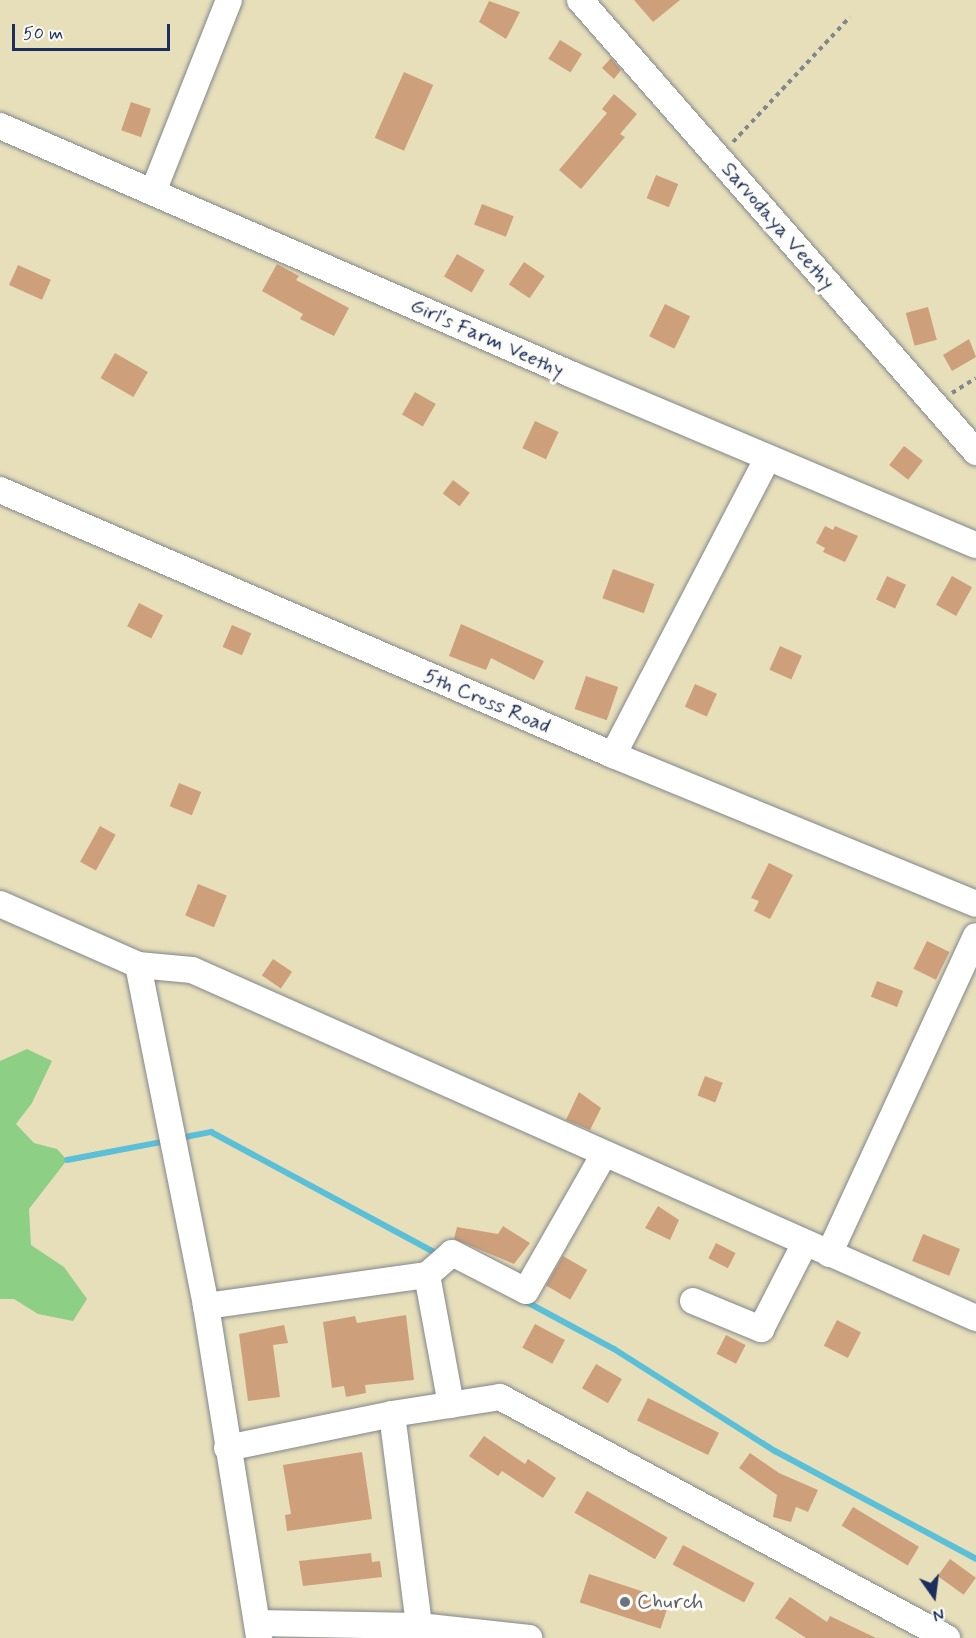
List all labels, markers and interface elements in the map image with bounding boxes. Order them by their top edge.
scale bar [15,12,172,50]
text: 50 m [23,22,63,46]
street label: Sarvodaya Veethy [717,158,839,294]
street label: Girl's Farm Veethy [405,292,569,384]
street label: 5th Cross Road [420,663,554,739]
north arrow [904,1566,964,1626]
place label: Church [637,1589,703,1615]
marker: Church [618,1595,632,1609]
text: N [931,1602,946,1625]

